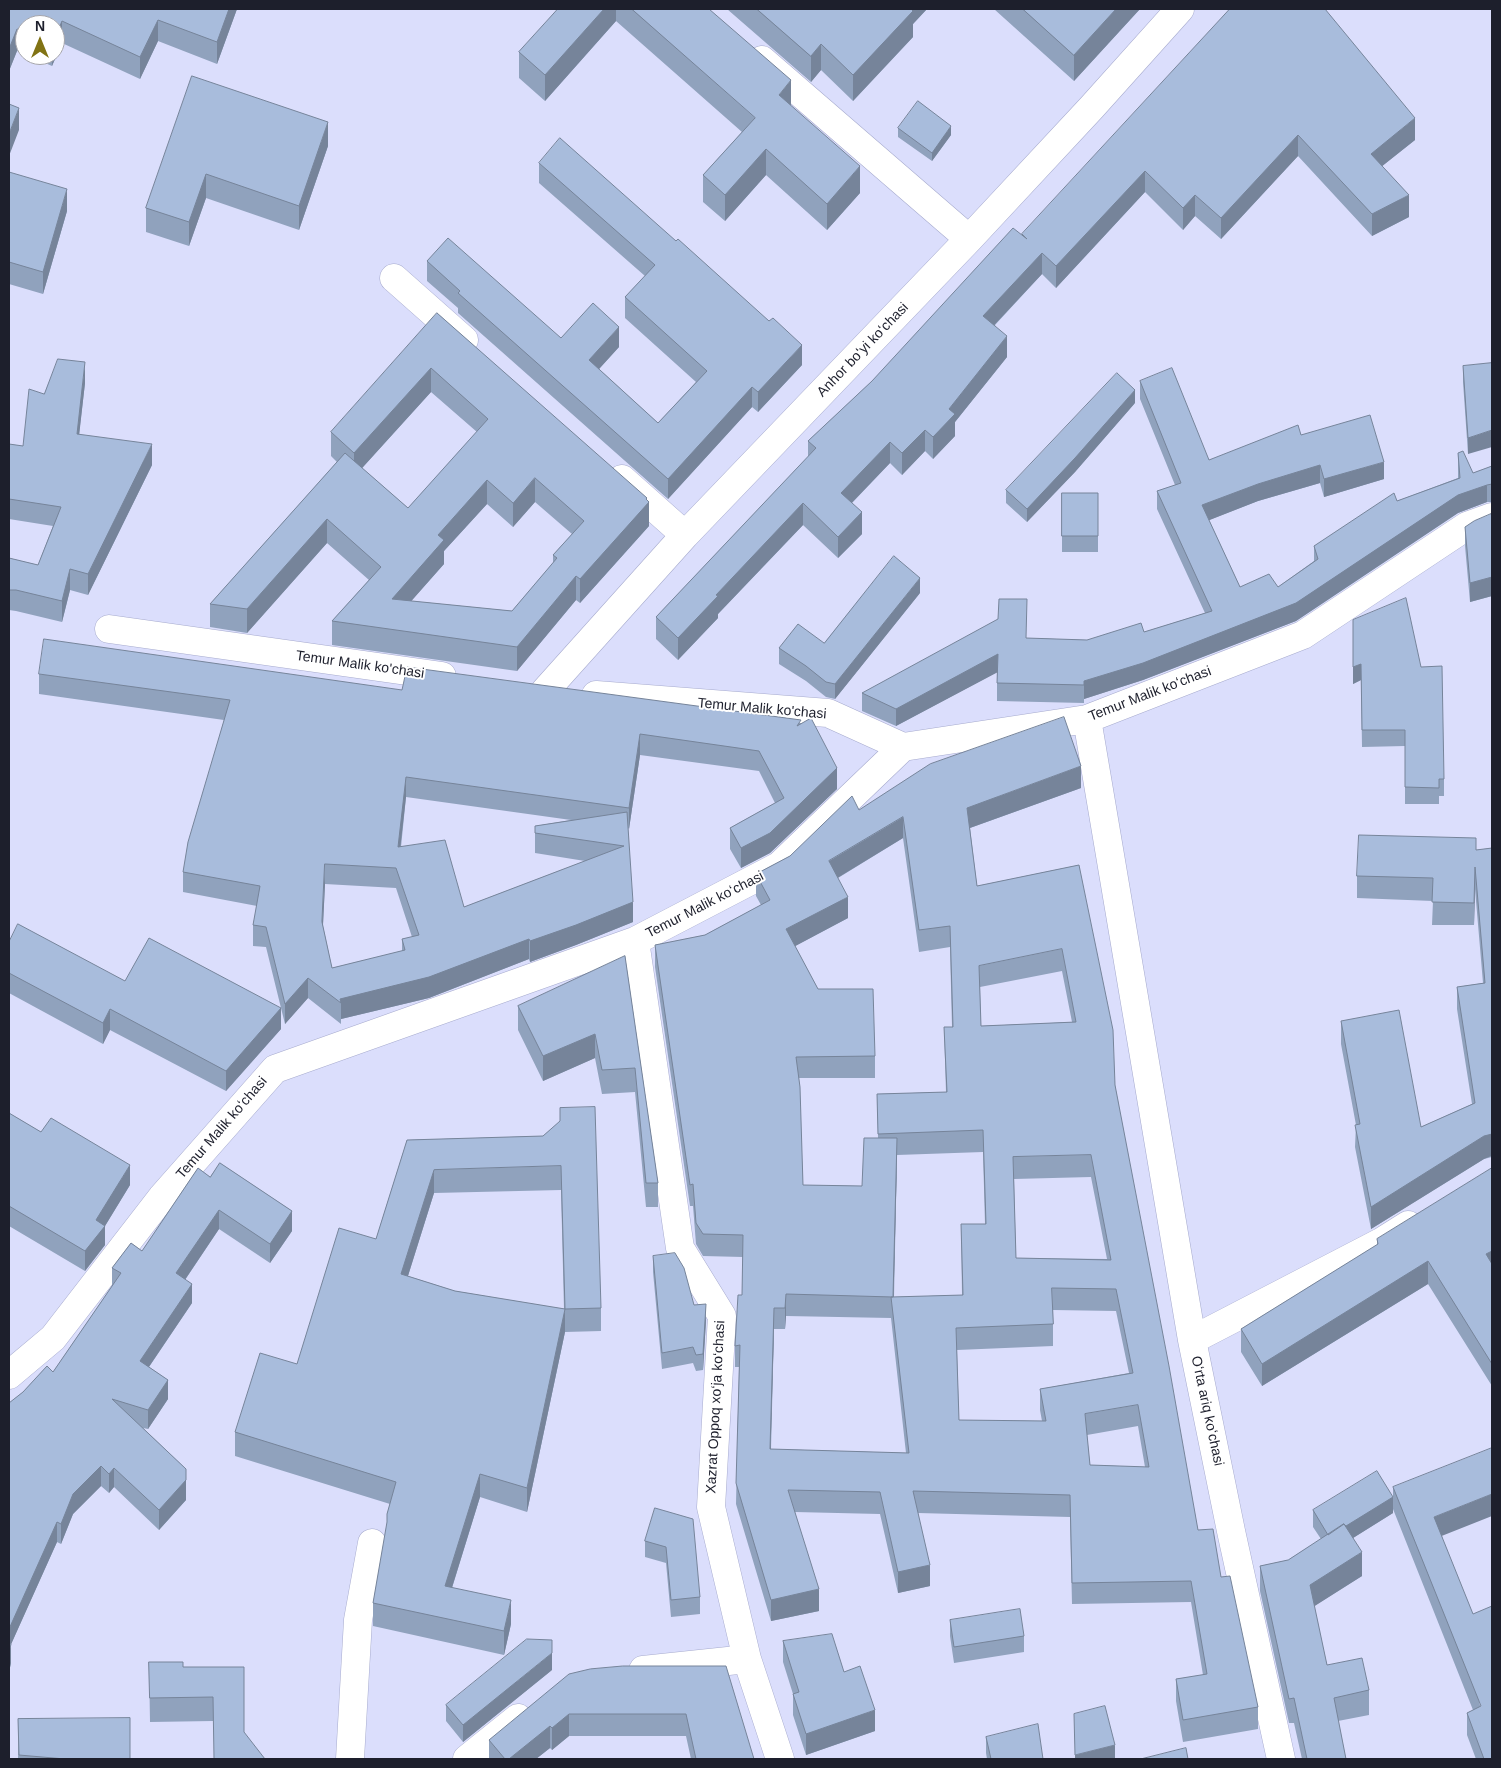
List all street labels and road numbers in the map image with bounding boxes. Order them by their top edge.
street label: Anhor boʻyi koʻchasi [814,299,912,401]
street label: Temur Malik ko'chasi [295,648,425,682]
street label: Temur Malik koʻchasi [1086,663,1214,725]
street label: Temur Malik ko'chasi [697,695,827,723]
street label: Temur Malik koʻchasi [643,868,767,942]
street label: Temur Malik koʻchasi [173,1073,271,1183]
street label: Xazrat Oppoq xo‘ja ko‘chasi [703,1320,729,1494]
street label: Oʻrta ariq koʻchasi [1187,1354,1227,1468]

